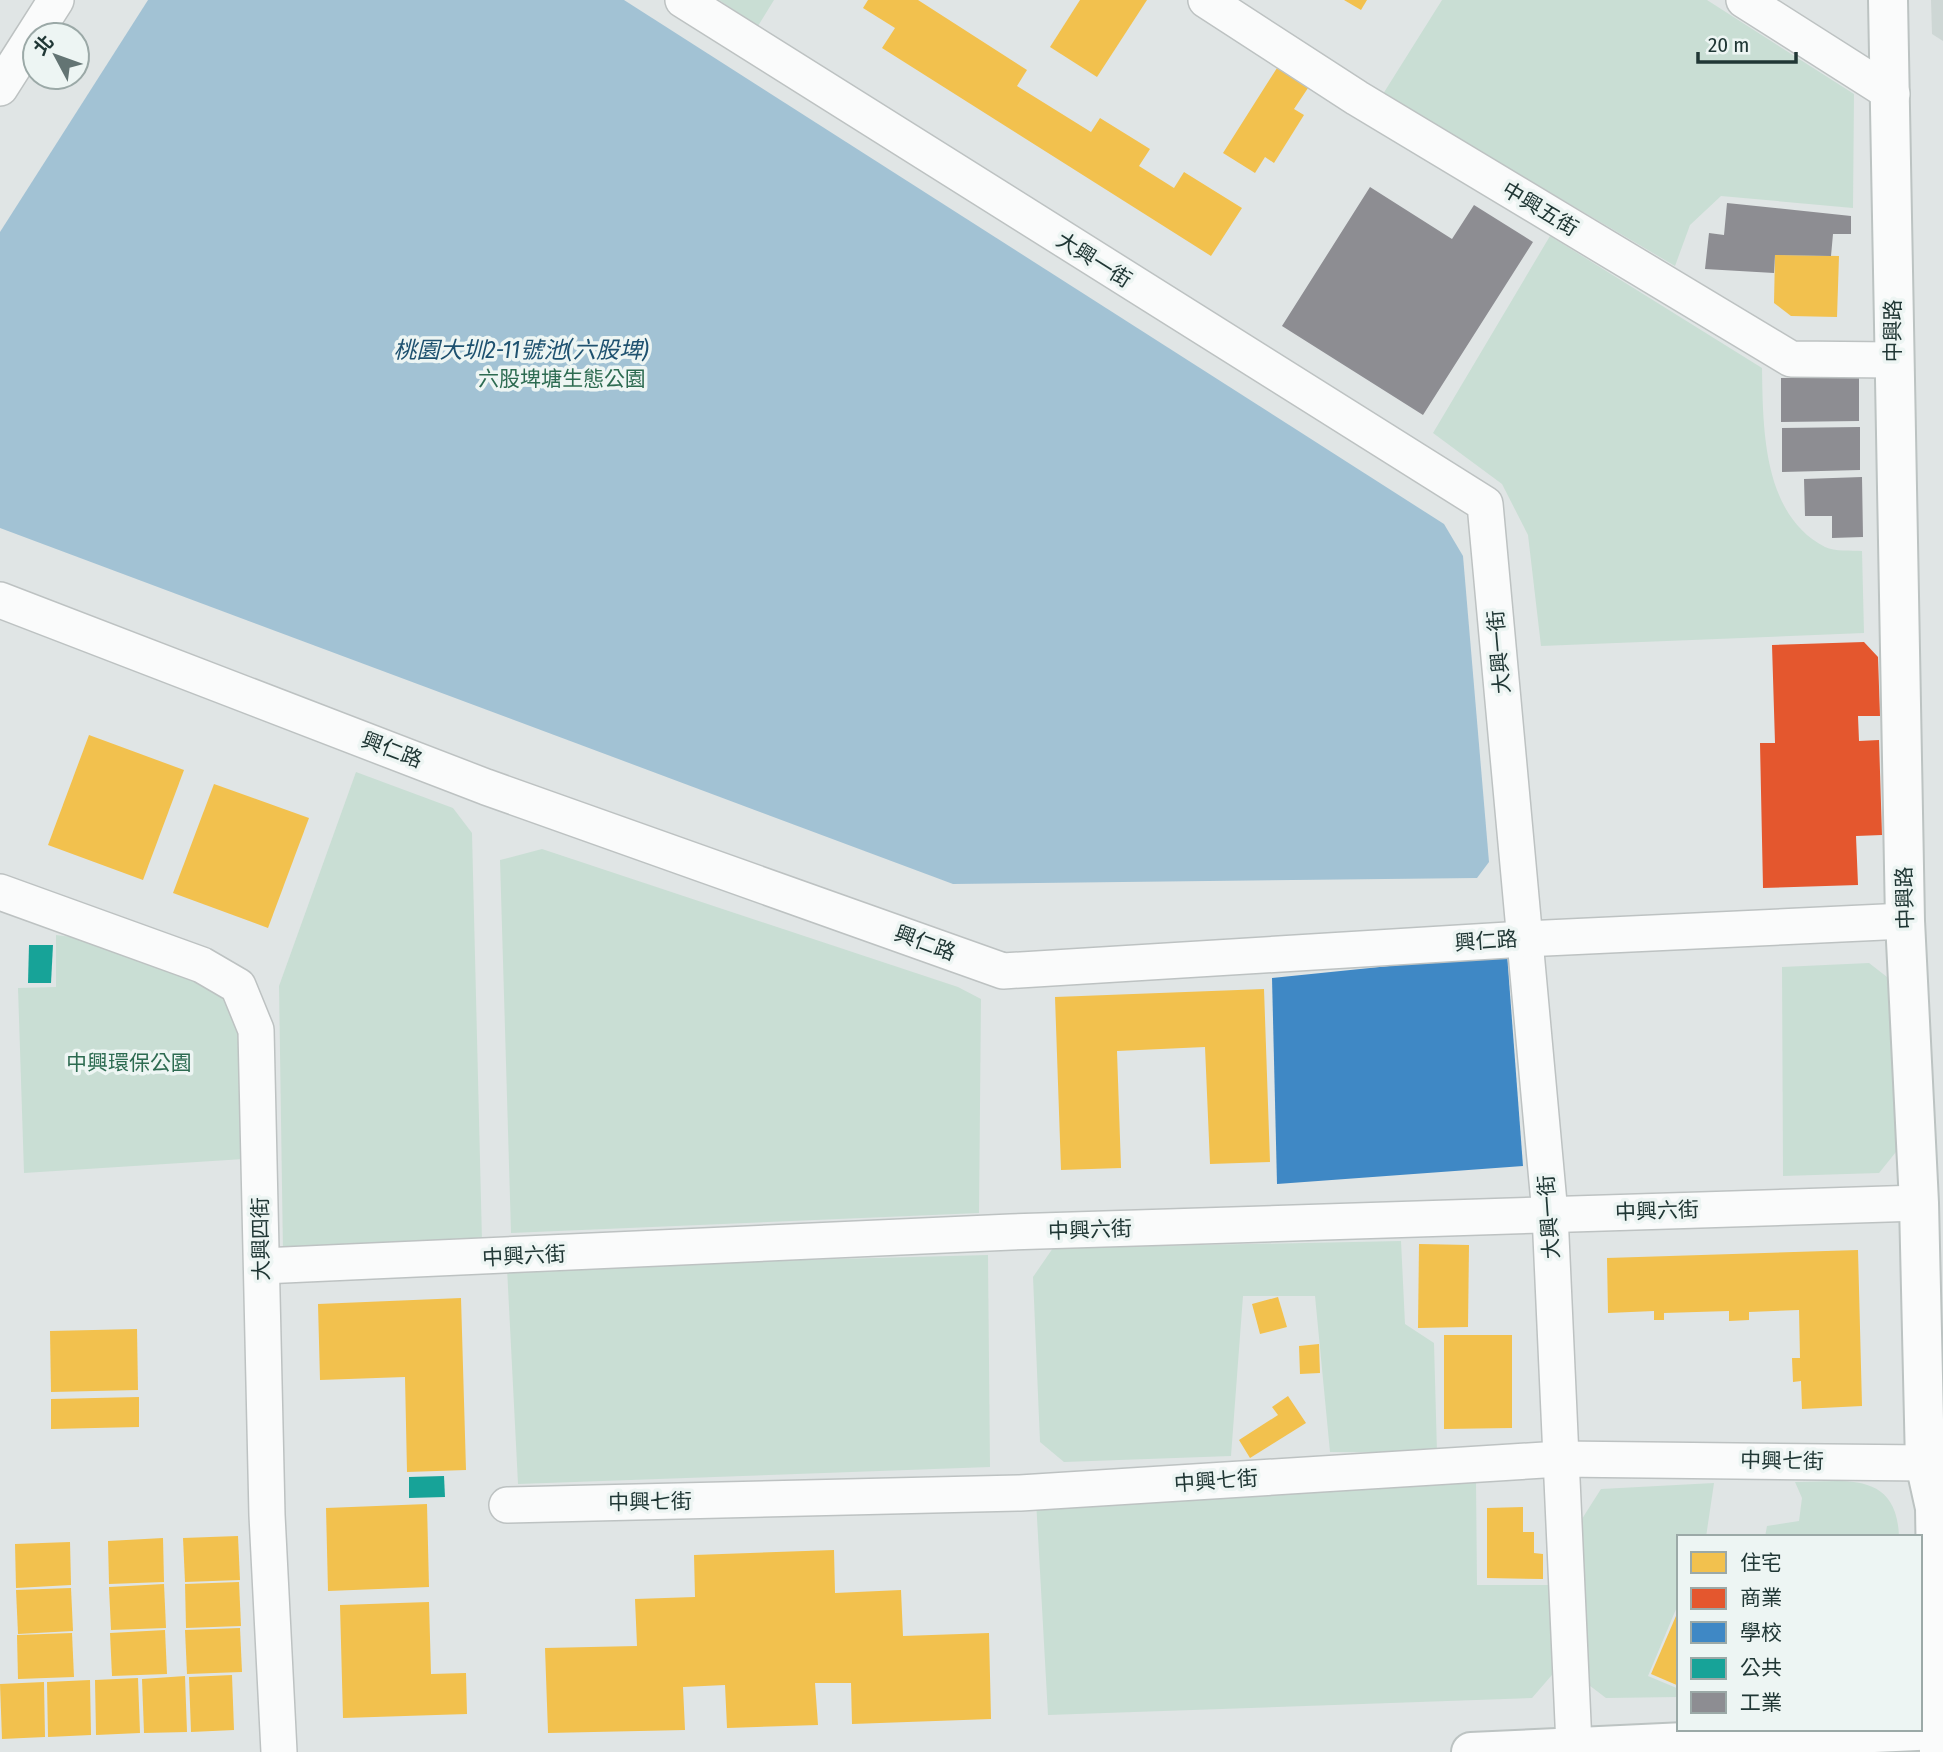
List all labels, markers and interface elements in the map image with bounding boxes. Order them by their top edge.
north arrow [21,21,91,91]
scale bar [1698,21,1796,65]
text: 北 [29,30,58,60]
text: 20 m [1708,32,1749,58]
street label: 中興五街 [1497,176,1583,242]
street label: 大興一街 [1051,227,1137,293]
street label: 中興路 [1880,300,1906,363]
water label: 桃園大圳2-11號池(六股埤) [393,336,649,364]
park label: 六股埤塘生態公園 [478,366,646,392]
street label: 大興一街 [1482,609,1516,695]
street label: 興仁路 [358,727,426,773]
street label: 中興路 [1891,866,1919,930]
street label: 興仁路 [891,920,959,966]
street label: 興仁路 [1454,926,1518,956]
park label: 中興環保公園 [66,1050,192,1076]
street label: 大興一街 [1533,1174,1565,1260]
street label: 大興四街 [247,1197,275,1281]
street label: 中興六街 [1615,1197,1699,1225]
street label: 中興六街 [1048,1216,1132,1244]
street label: 中興六街 [481,1241,567,1271]
street label: 中興七街 [1740,1447,1824,1475]
street label: 中興七街 [1173,1465,1259,1497]
street label: 中興七街 [608,1488,692,1516]
legend [1677,1535,1922,1731]
text: 住宅 [1740,1550,1782,1576]
text: 商業 [1740,1585,1782,1611]
text: 學校 [1740,1620,1782,1646]
text: 公共 [1740,1655,1782,1681]
text: 工業 [1740,1690,1782,1716]

